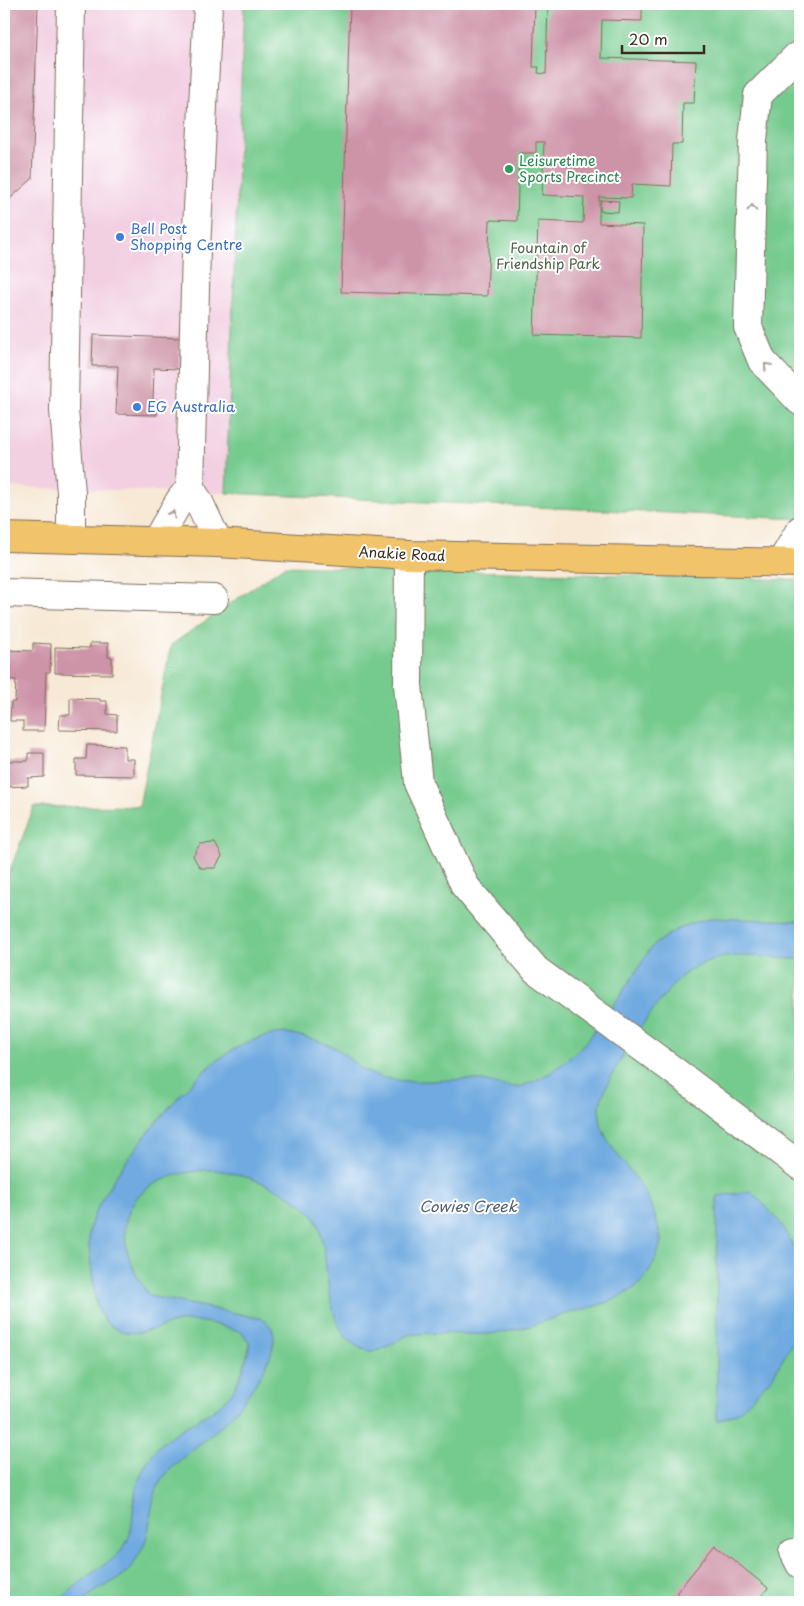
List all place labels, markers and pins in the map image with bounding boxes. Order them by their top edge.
place label: Leisuretime Sports Precinct [519,150,620,187]
marker: Leisuretime Sports Precinct [503,163,515,175]
place label: Bell Post Shopping Centre [130,218,242,255]
marker: Bell Post Shopping Centre [114,231,126,243]
place label: EG Australia [147,396,236,417]
marker: EG Australia [131,401,143,413]

